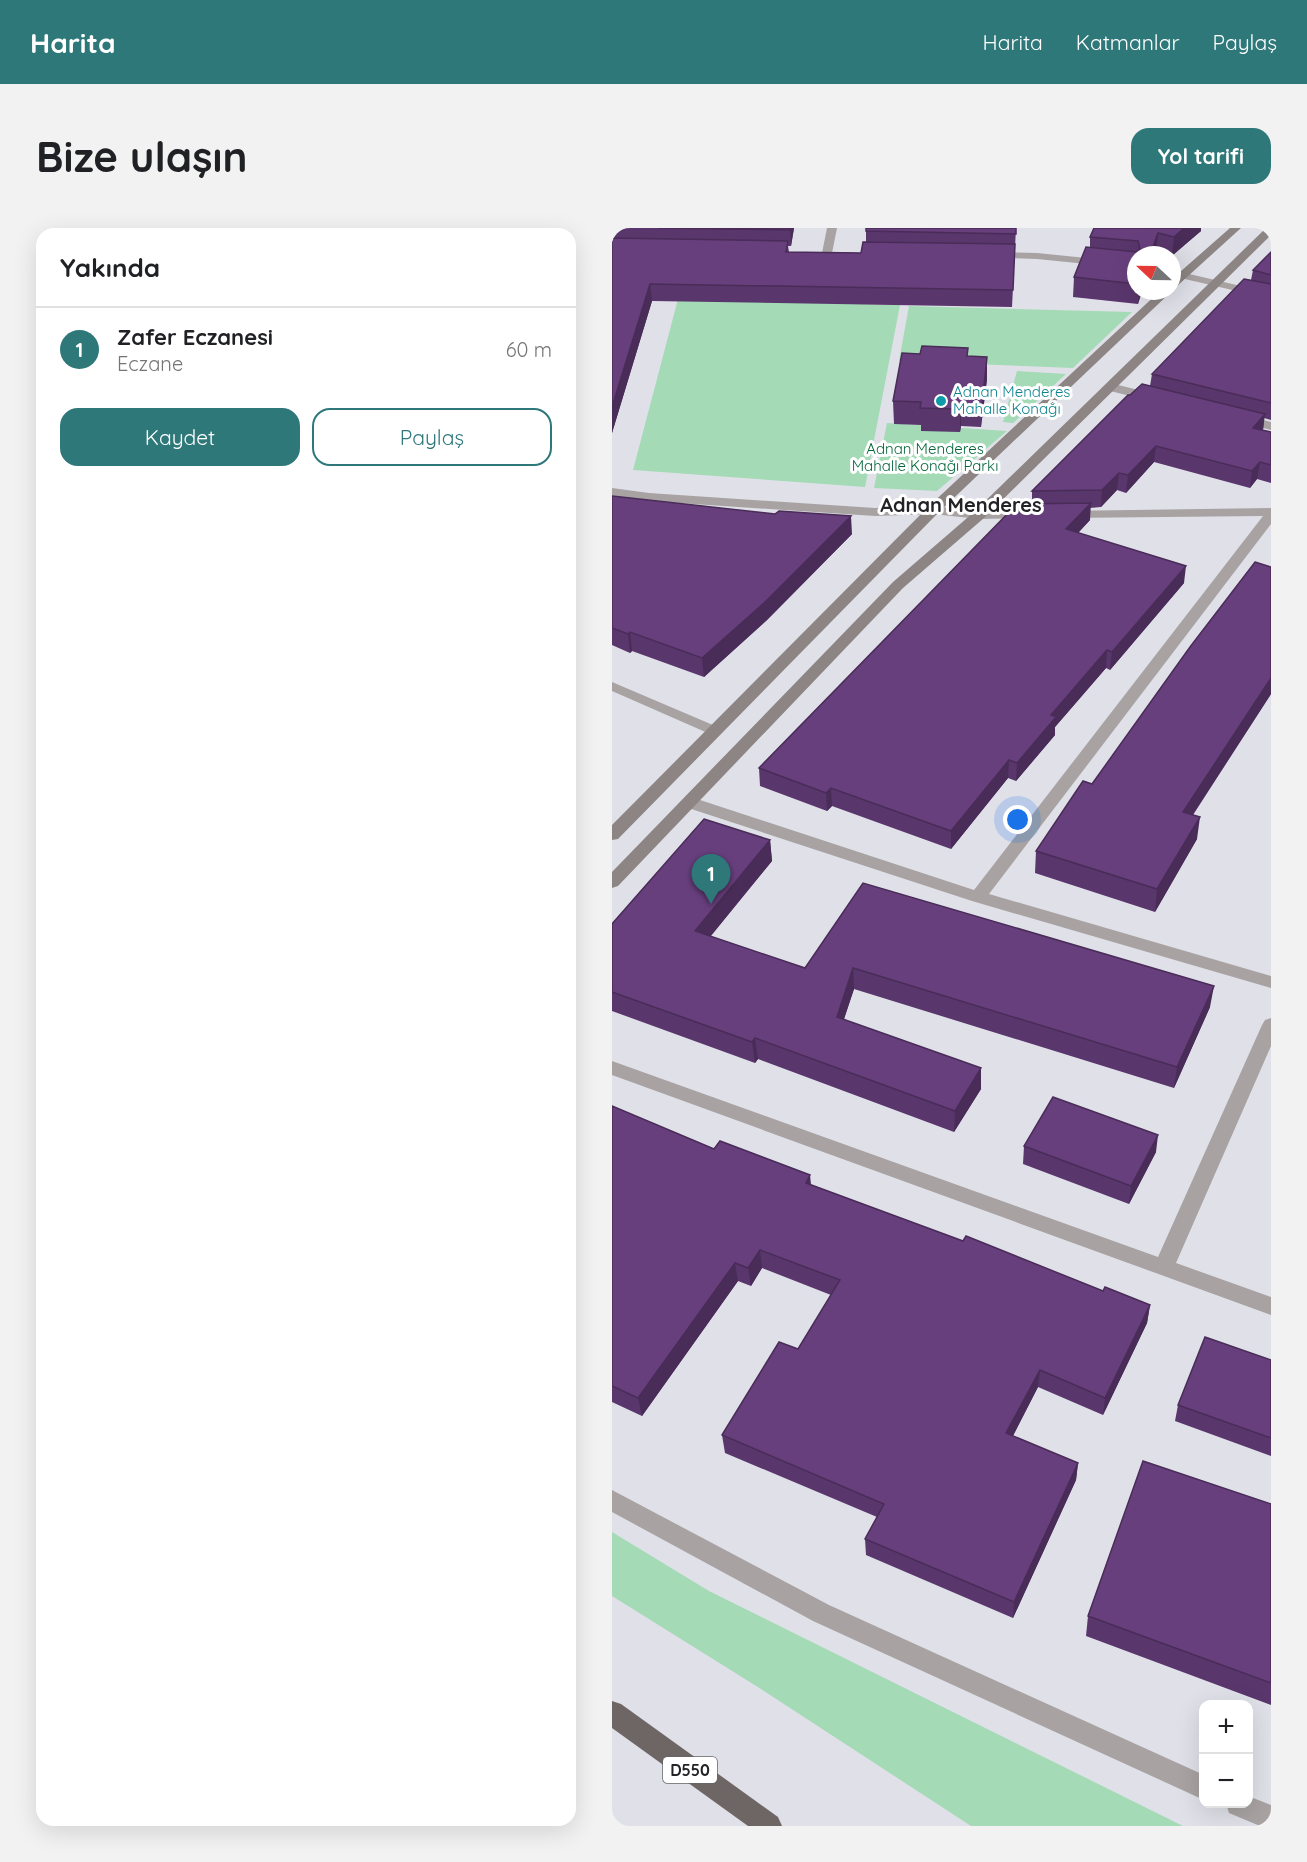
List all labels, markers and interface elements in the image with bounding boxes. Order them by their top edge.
text: Harita [30,25,116,60]
text: Harita [983,29,1043,55]
text: Katmanlar [1076,29,1180,55]
text: Paylaş [1213,29,1277,55]
button: Yol tarifi [1131,128,1271,184]
text: Bize ulaşın [36,130,247,183]
north arrow [1127,246,1181,300]
text: Yakında [60,251,160,284]
text: Zafer Eczanesi [117,323,273,351]
text: 1 [76,337,83,362]
text: 60 m [506,337,552,362]
text: Eczane [117,351,183,376]
place label: Adnan Menderes Mahalle Konağı [953,382,1070,418]
marker: Adnan Menderes Mahalle Konağı [934,394,948,408]
button: Kaydet [60,408,300,466]
button: Paylaş [312,408,552,466]
park label: Adnan Menderes Mahalle Konağı Parkı [852,439,998,475]
district label: Adnan Menderes [880,492,1042,517]
your location [1003,805,1032,834]
pin: 1 [692,854,730,904]
map controls [1199,1700,1253,1808]
button: + [1199,1700,1253,1754]
button: − [1199,1754,1253,1808]
road number: D550 [663,1757,717,1783]

